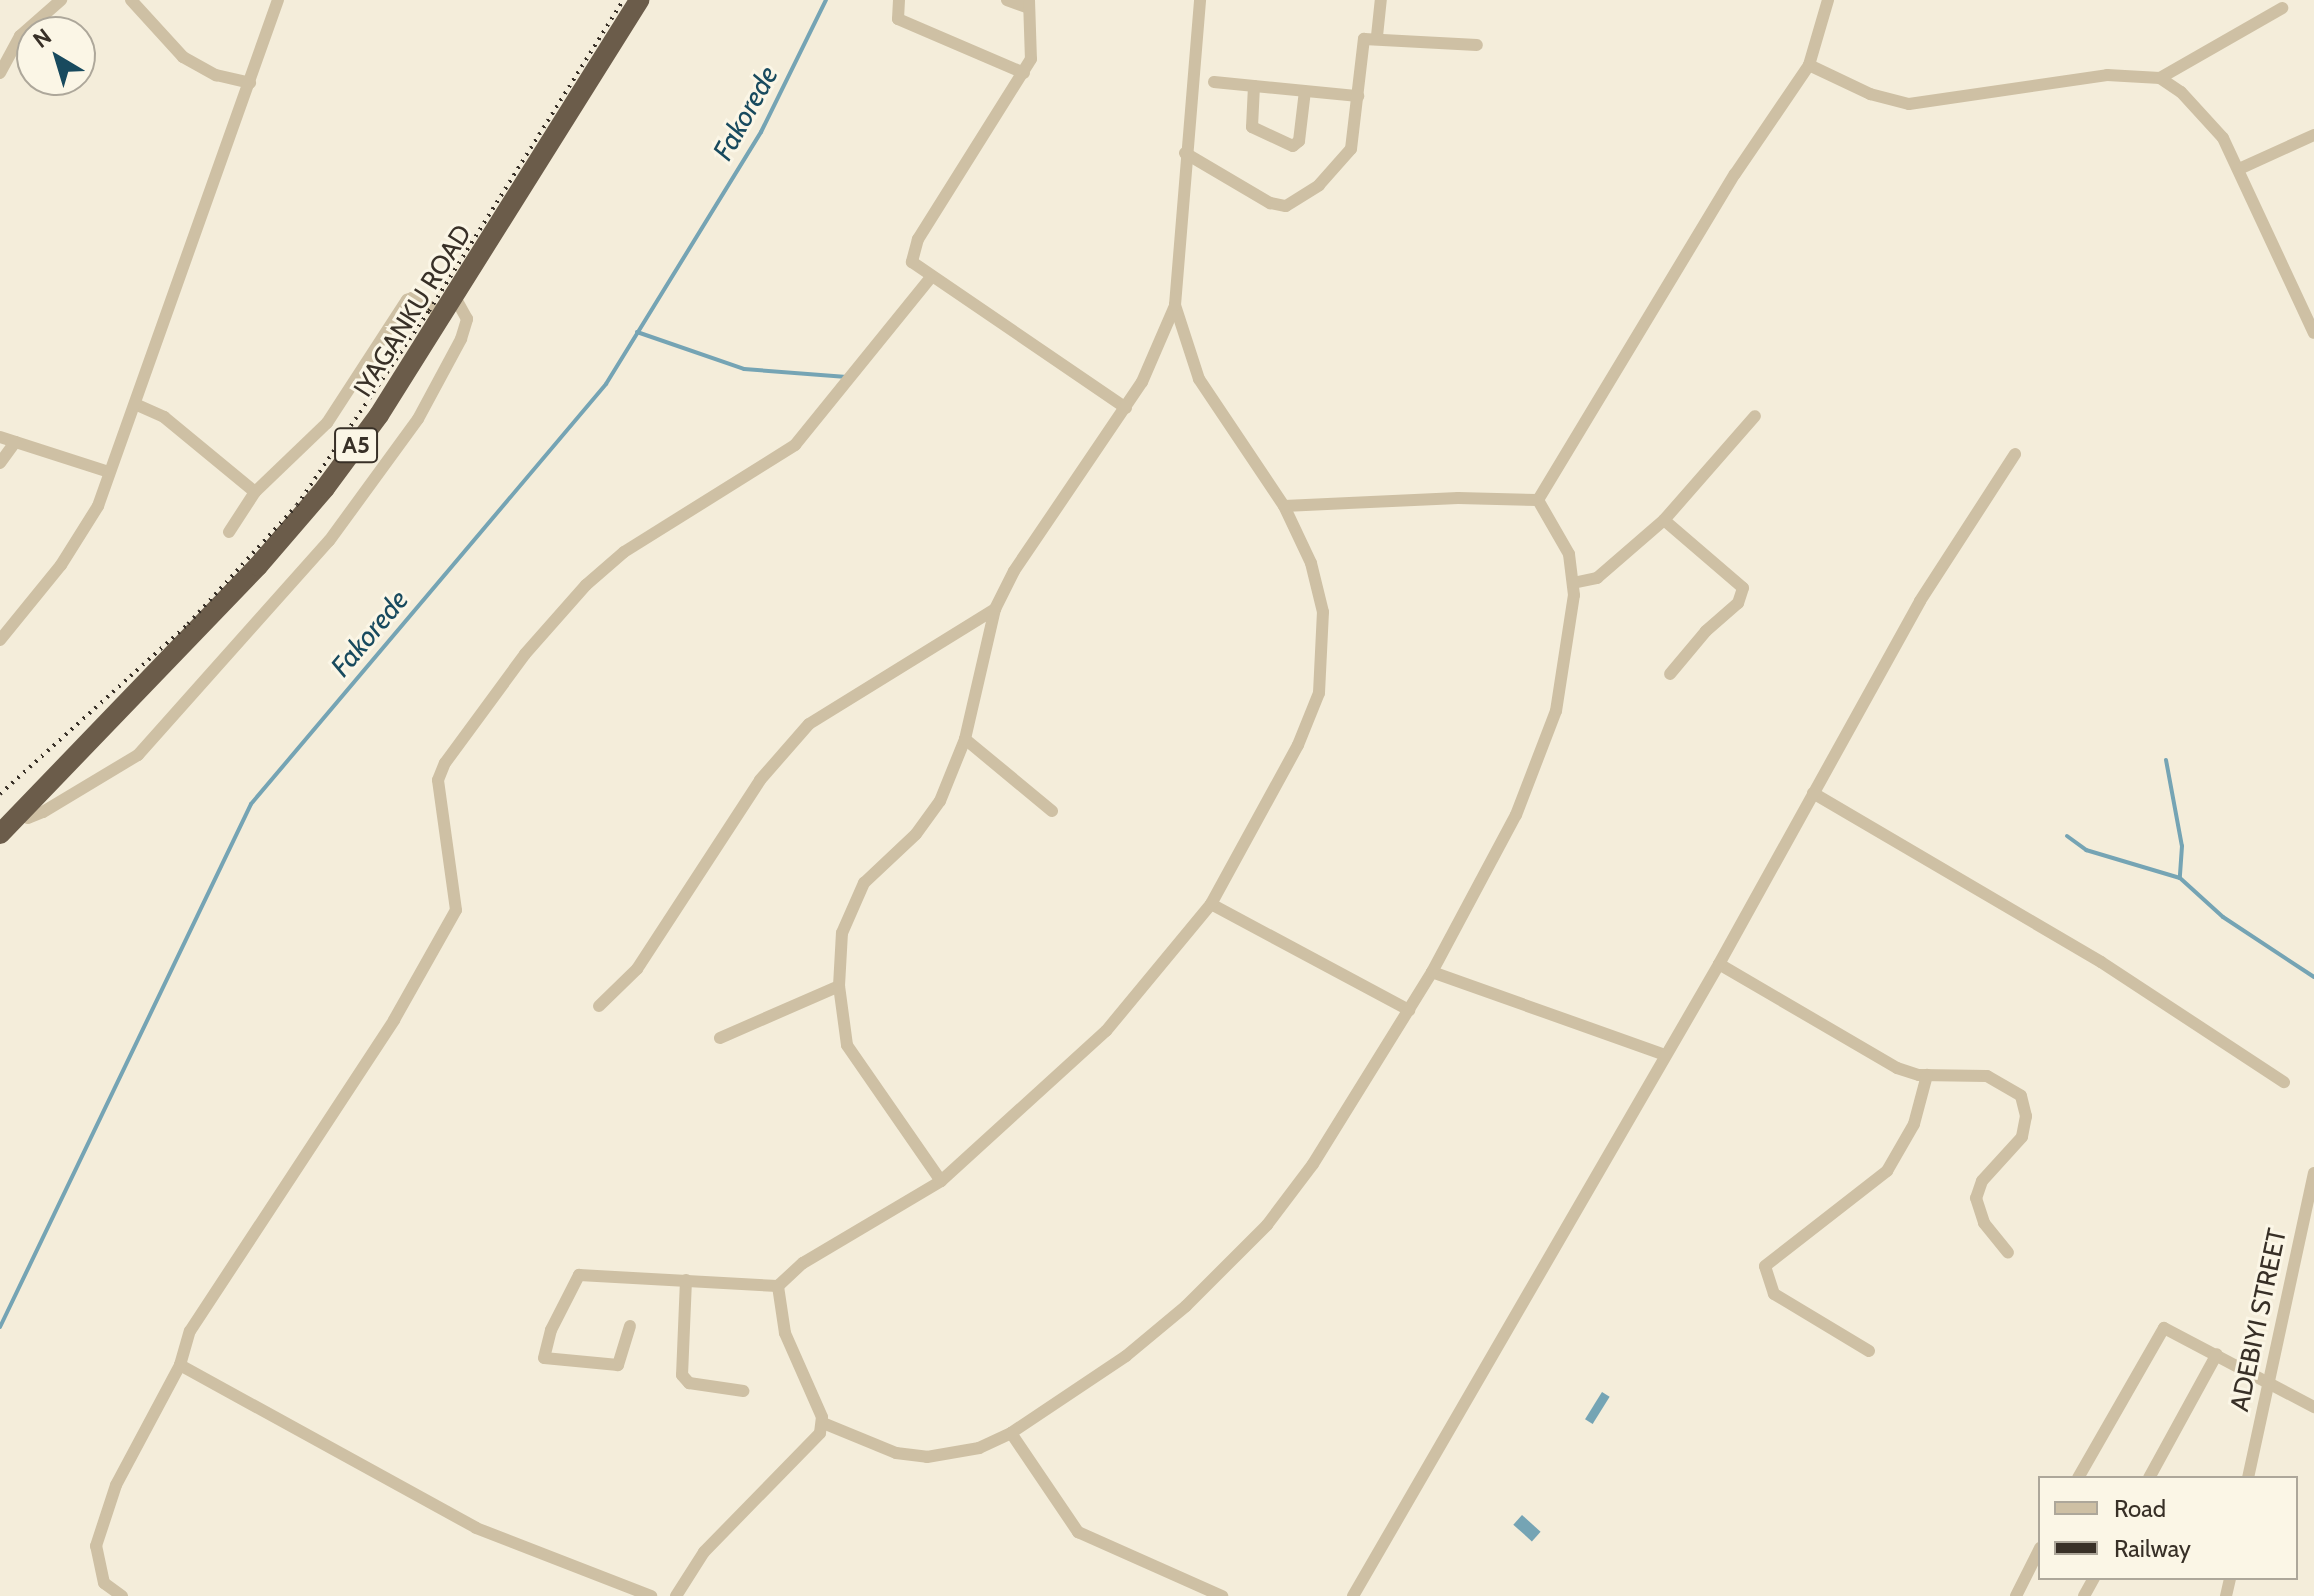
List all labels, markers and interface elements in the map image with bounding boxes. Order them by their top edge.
north arrow [16,16,96,96]
text: N [28,23,57,54]
water label: Fakorede [705,60,785,166]
street label: IYAGANKU ROAD [348,219,478,403]
road number: A5 [334,425,378,465]
water label: Fakorede [323,583,415,683]
street label: ADEBIYI STREET [2224,1226,2294,1414]
legend [2038,1476,2298,1580]
text: Road [2114,1494,2166,1523]
text: Railway [2114,1534,2191,1563]

